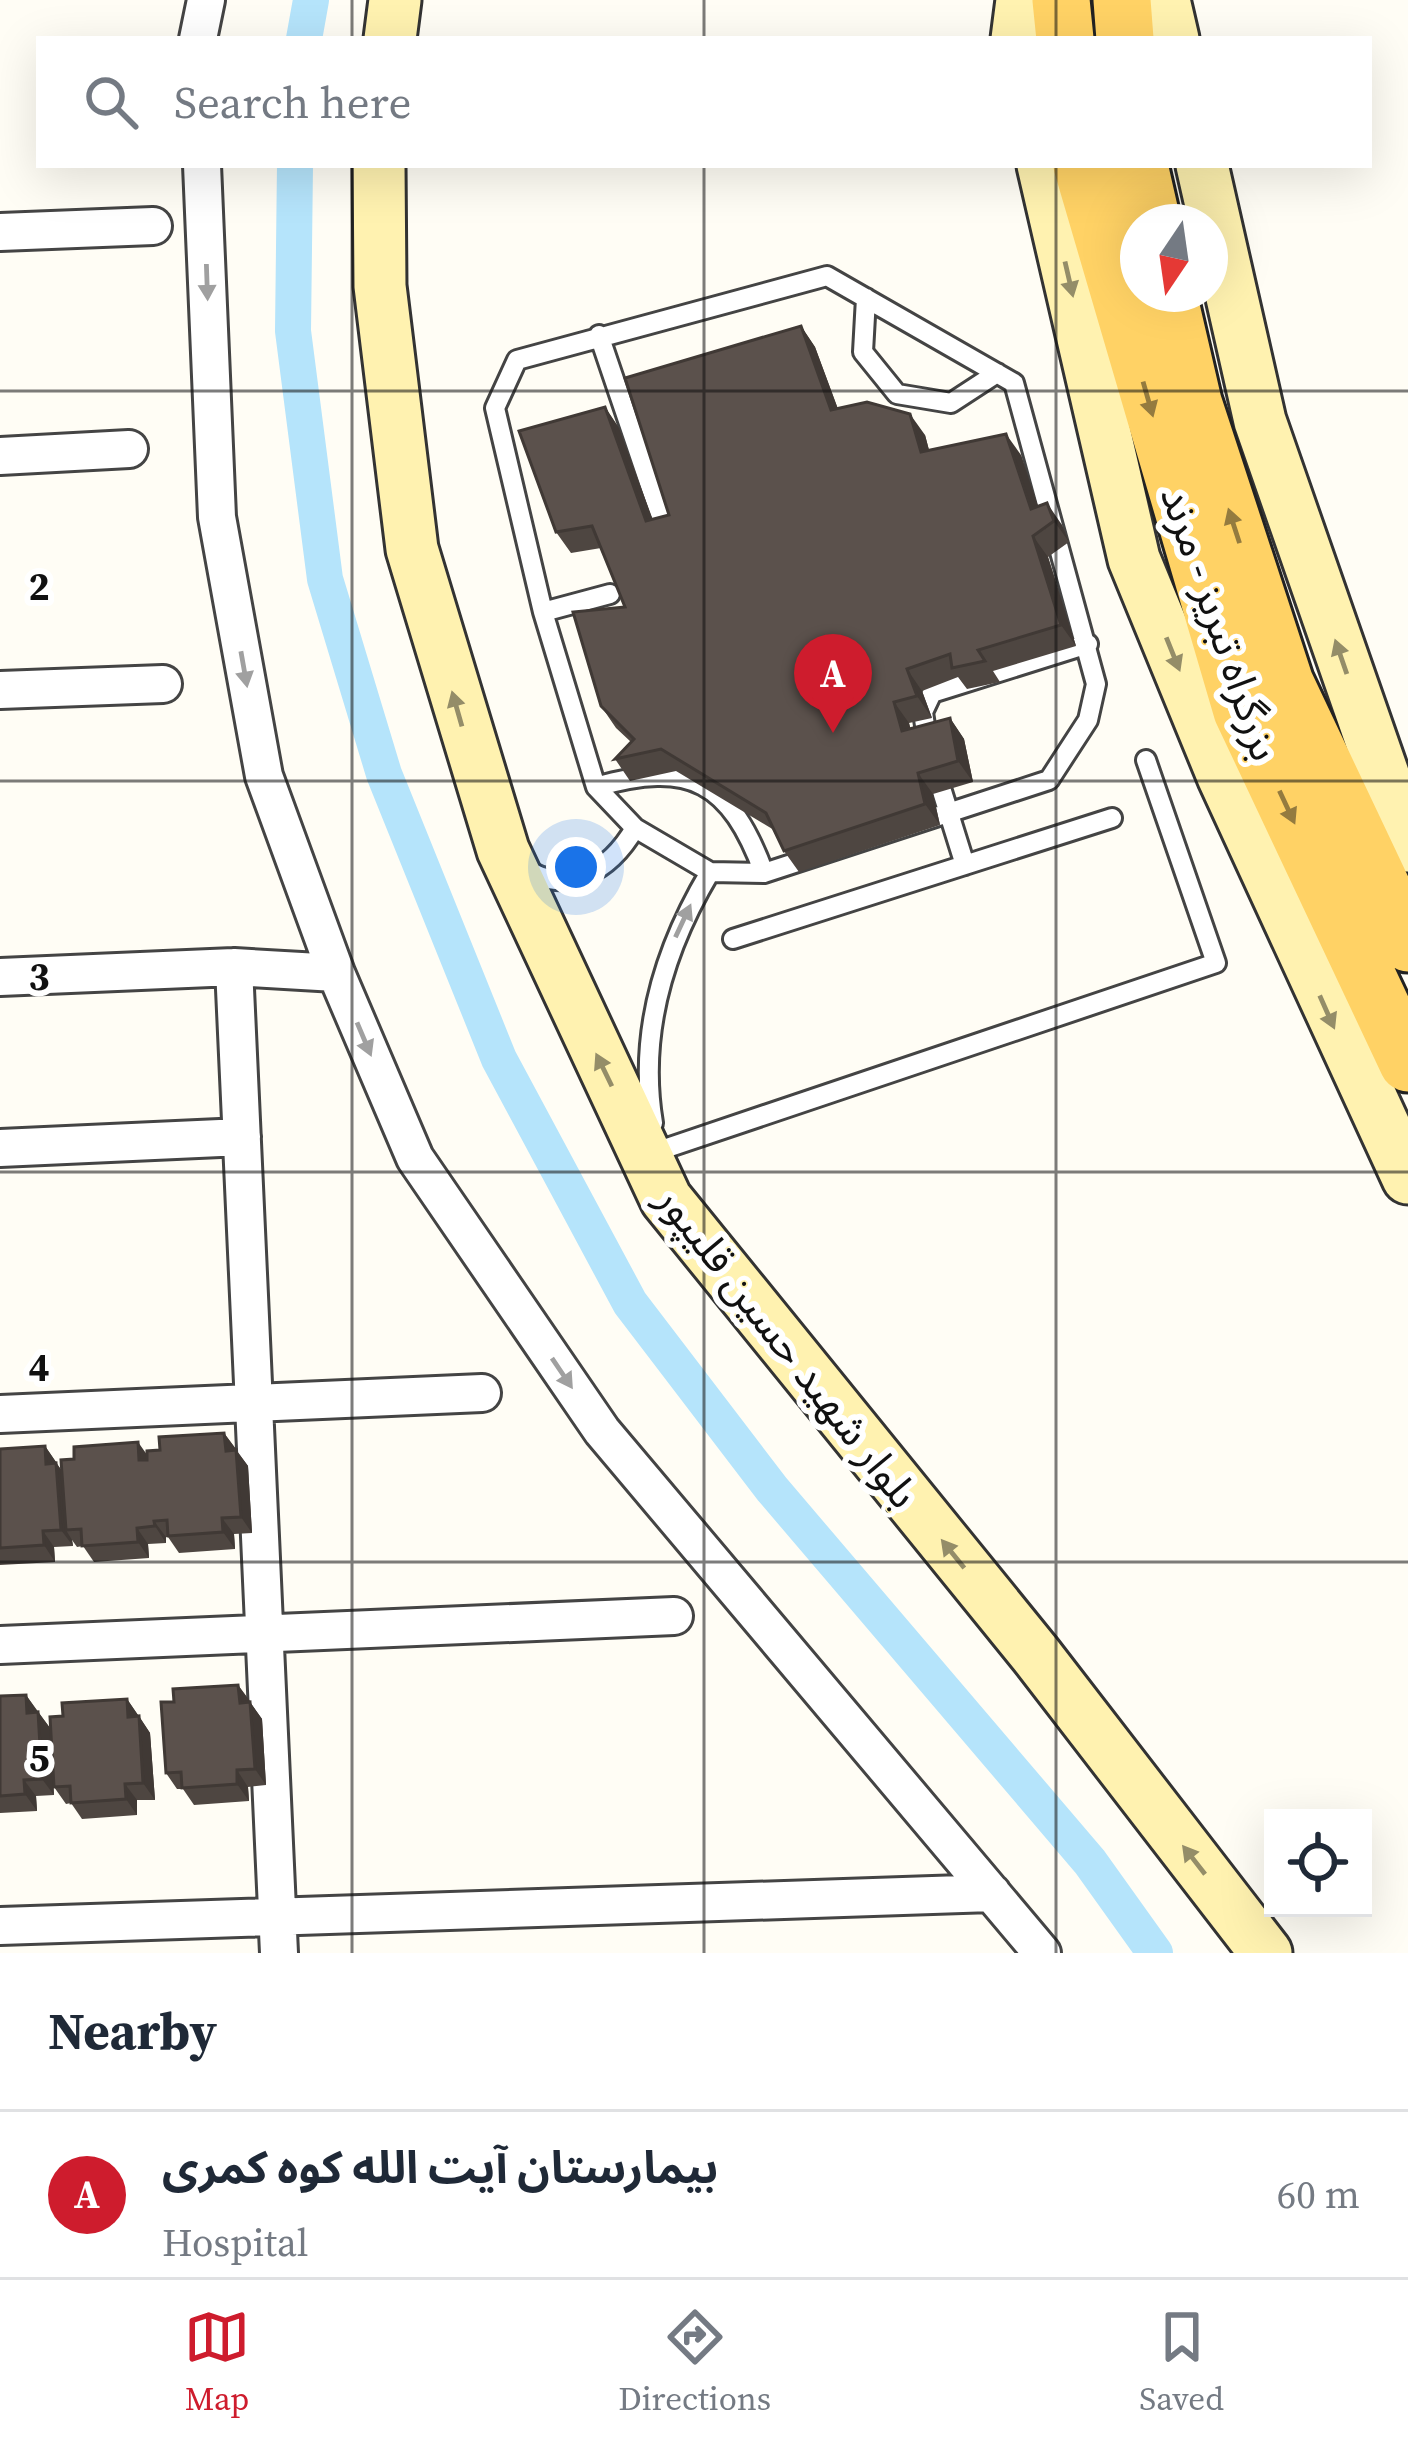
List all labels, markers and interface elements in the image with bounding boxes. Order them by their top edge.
search box [36,36,1372,168]
icon: search [78,69,144,135]
text: Search here [174,71,411,133]
north arrow [1120,204,1228,312]
one-way arrow [1061,261,1080,298]
one-way arrow [198,264,217,302]
one-way arrow [1140,381,1158,418]
street label: بزرگراه تبریز - مرند [1147,478,1295,768]
one-way arrow [1223,507,1242,544]
text: 2 [28,560,50,613]
pin: A [794,634,872,733]
one-way arrow [1164,636,1183,672]
one-way arrow [1331,639,1349,675]
one-way arrow [236,651,254,689]
one-way arrow [447,691,465,727]
one-way arrow [1277,790,1297,825]
your location [546,837,606,897]
one-way arrow [673,903,693,938]
text: 3 [28,950,50,1003]
one-way arrow [1318,995,1338,1030]
one-way arrow [355,1021,374,1057]
one-way arrow [594,1052,614,1087]
street label: بلوار شهید حسین قلیپور [642,1171,933,1520]
text: 4 [28,1341,50,1394]
one-way arrow [551,1356,573,1389]
one-way arrow [941,1539,966,1570]
text: 5 [28,1731,50,1784]
map controls [1264,1809,1372,1917]
button: locate [1264,1809,1372,1917]
one-way arrow [1183,1845,1207,1876]
text: Nearby [48,1996,217,2066]
text: بیمارستان آیت الله کوه کمری [162,2136,718,2198]
text: A [74,2168,100,2221]
text: 60 m [1277,2168,1360,2221]
text: Hospital [162,2216,308,2269]
tab: Map [184,2304,250,2421]
tab: Directions [618,2304,771,2421]
tab: Saved [1139,2304,1224,2421]

